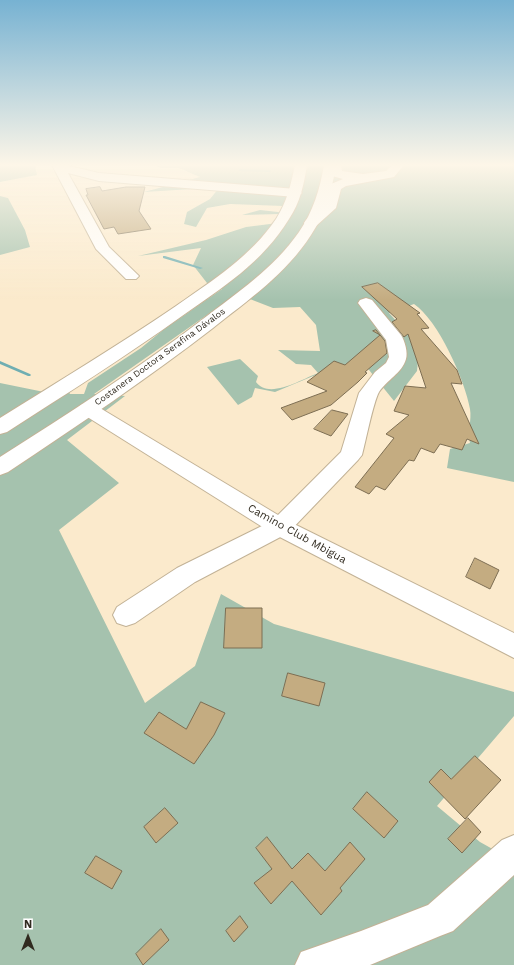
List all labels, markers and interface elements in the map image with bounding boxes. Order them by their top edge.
street label: Costanera Doctora Serafina Dávalos [93,306,227,408]
street label: Camino Club Mbigua [245,501,349,567]
north arrow [8,917,48,957]
text: N [24,918,32,931]

